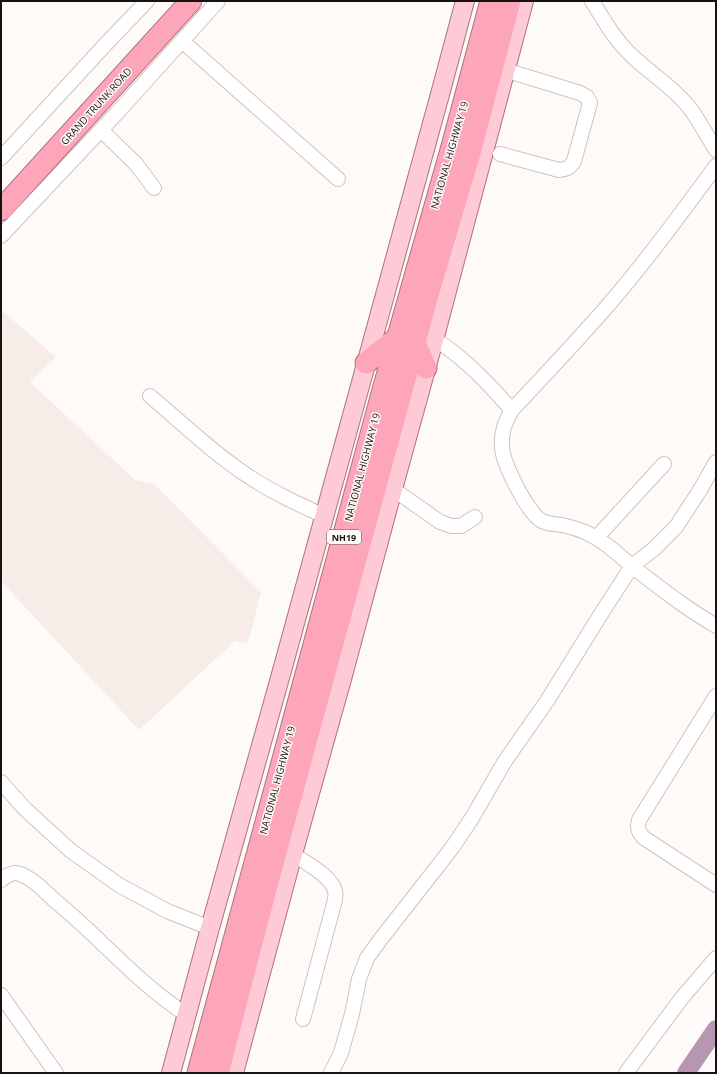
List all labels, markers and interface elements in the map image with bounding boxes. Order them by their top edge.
street label: GRAND TRUNK ROAD [57,64,135,148]
street label: NATIONAL HIGHWAY 19 [427,99,471,211]
street label: NATIONAL HIGHWAY 19 [341,411,383,523]
road number: NH19 [327,530,361,544]
street label: NATIONAL HIGHWAY 19 [256,724,298,836]

